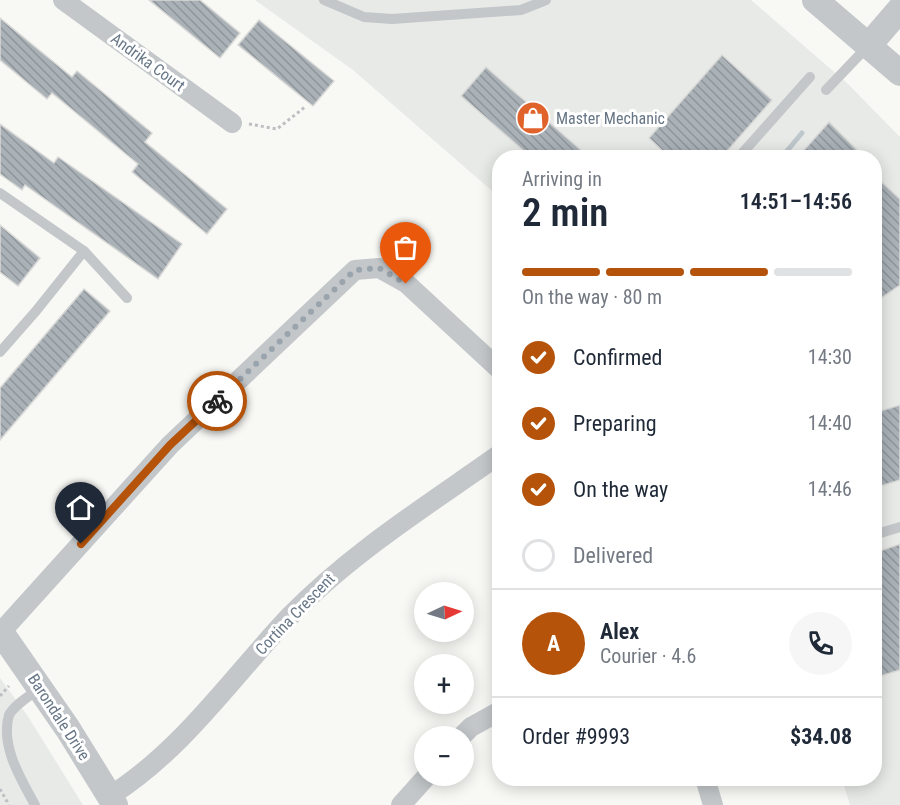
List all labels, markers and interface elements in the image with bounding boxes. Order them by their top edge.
street label: Andrika Court [107,29,189,95]
shop icon: Master Mechanic [515,100,551,136]
place label: Master Mechanic [556,109,665,128]
text: Arriving in [522,167,602,191]
text: 14:51–14:56 [740,189,852,214]
text: 2 min [522,190,608,236]
pin [380,222,431,284]
icon: bag [389,231,422,264]
text: On the way · 80 m [522,285,662,309]
icon: check [522,341,555,374]
text: Confirmed [573,345,662,370]
text: 14:30 [808,345,852,369]
courier [187,371,247,431]
icon: bike [201,385,234,418]
icon: check [522,407,555,440]
text: Preparing [573,411,657,436]
text: 14:40 [808,411,852,435]
icon: check [522,473,555,506]
text: On the way [573,477,668,502]
text: 14:46 [808,477,852,501]
pin [55,482,106,544]
icon: home [64,491,97,524]
text: Delivered [573,543,653,568]
street label: Cortina Crescent [251,569,339,659]
north arrow [414,582,474,642]
map controls [414,582,474,786]
button: phone [789,612,852,675]
text: Alex [600,619,639,644]
text: A [547,631,560,656]
text: Courier · 4.6 [600,644,696,668]
button: + [414,654,474,714]
street label: Barondale Drive [24,670,94,764]
text: Order #9993 [522,724,630,749]
text: $34.08 [790,724,852,749]
button: − [414,726,474,786]

